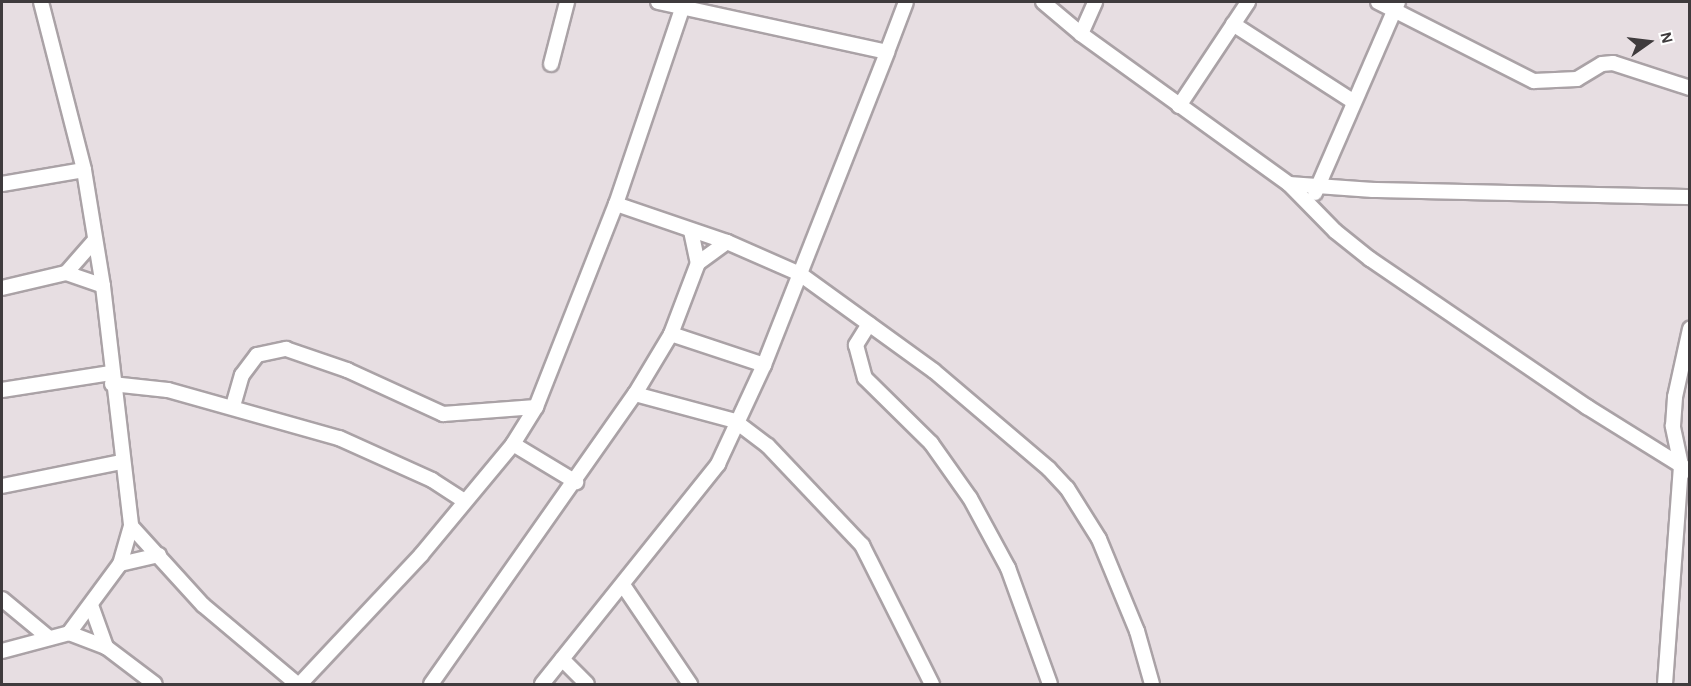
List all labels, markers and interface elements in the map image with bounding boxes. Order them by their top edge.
north arrow [1619,12,1679,72]
text: N [1657,30,1676,45]

